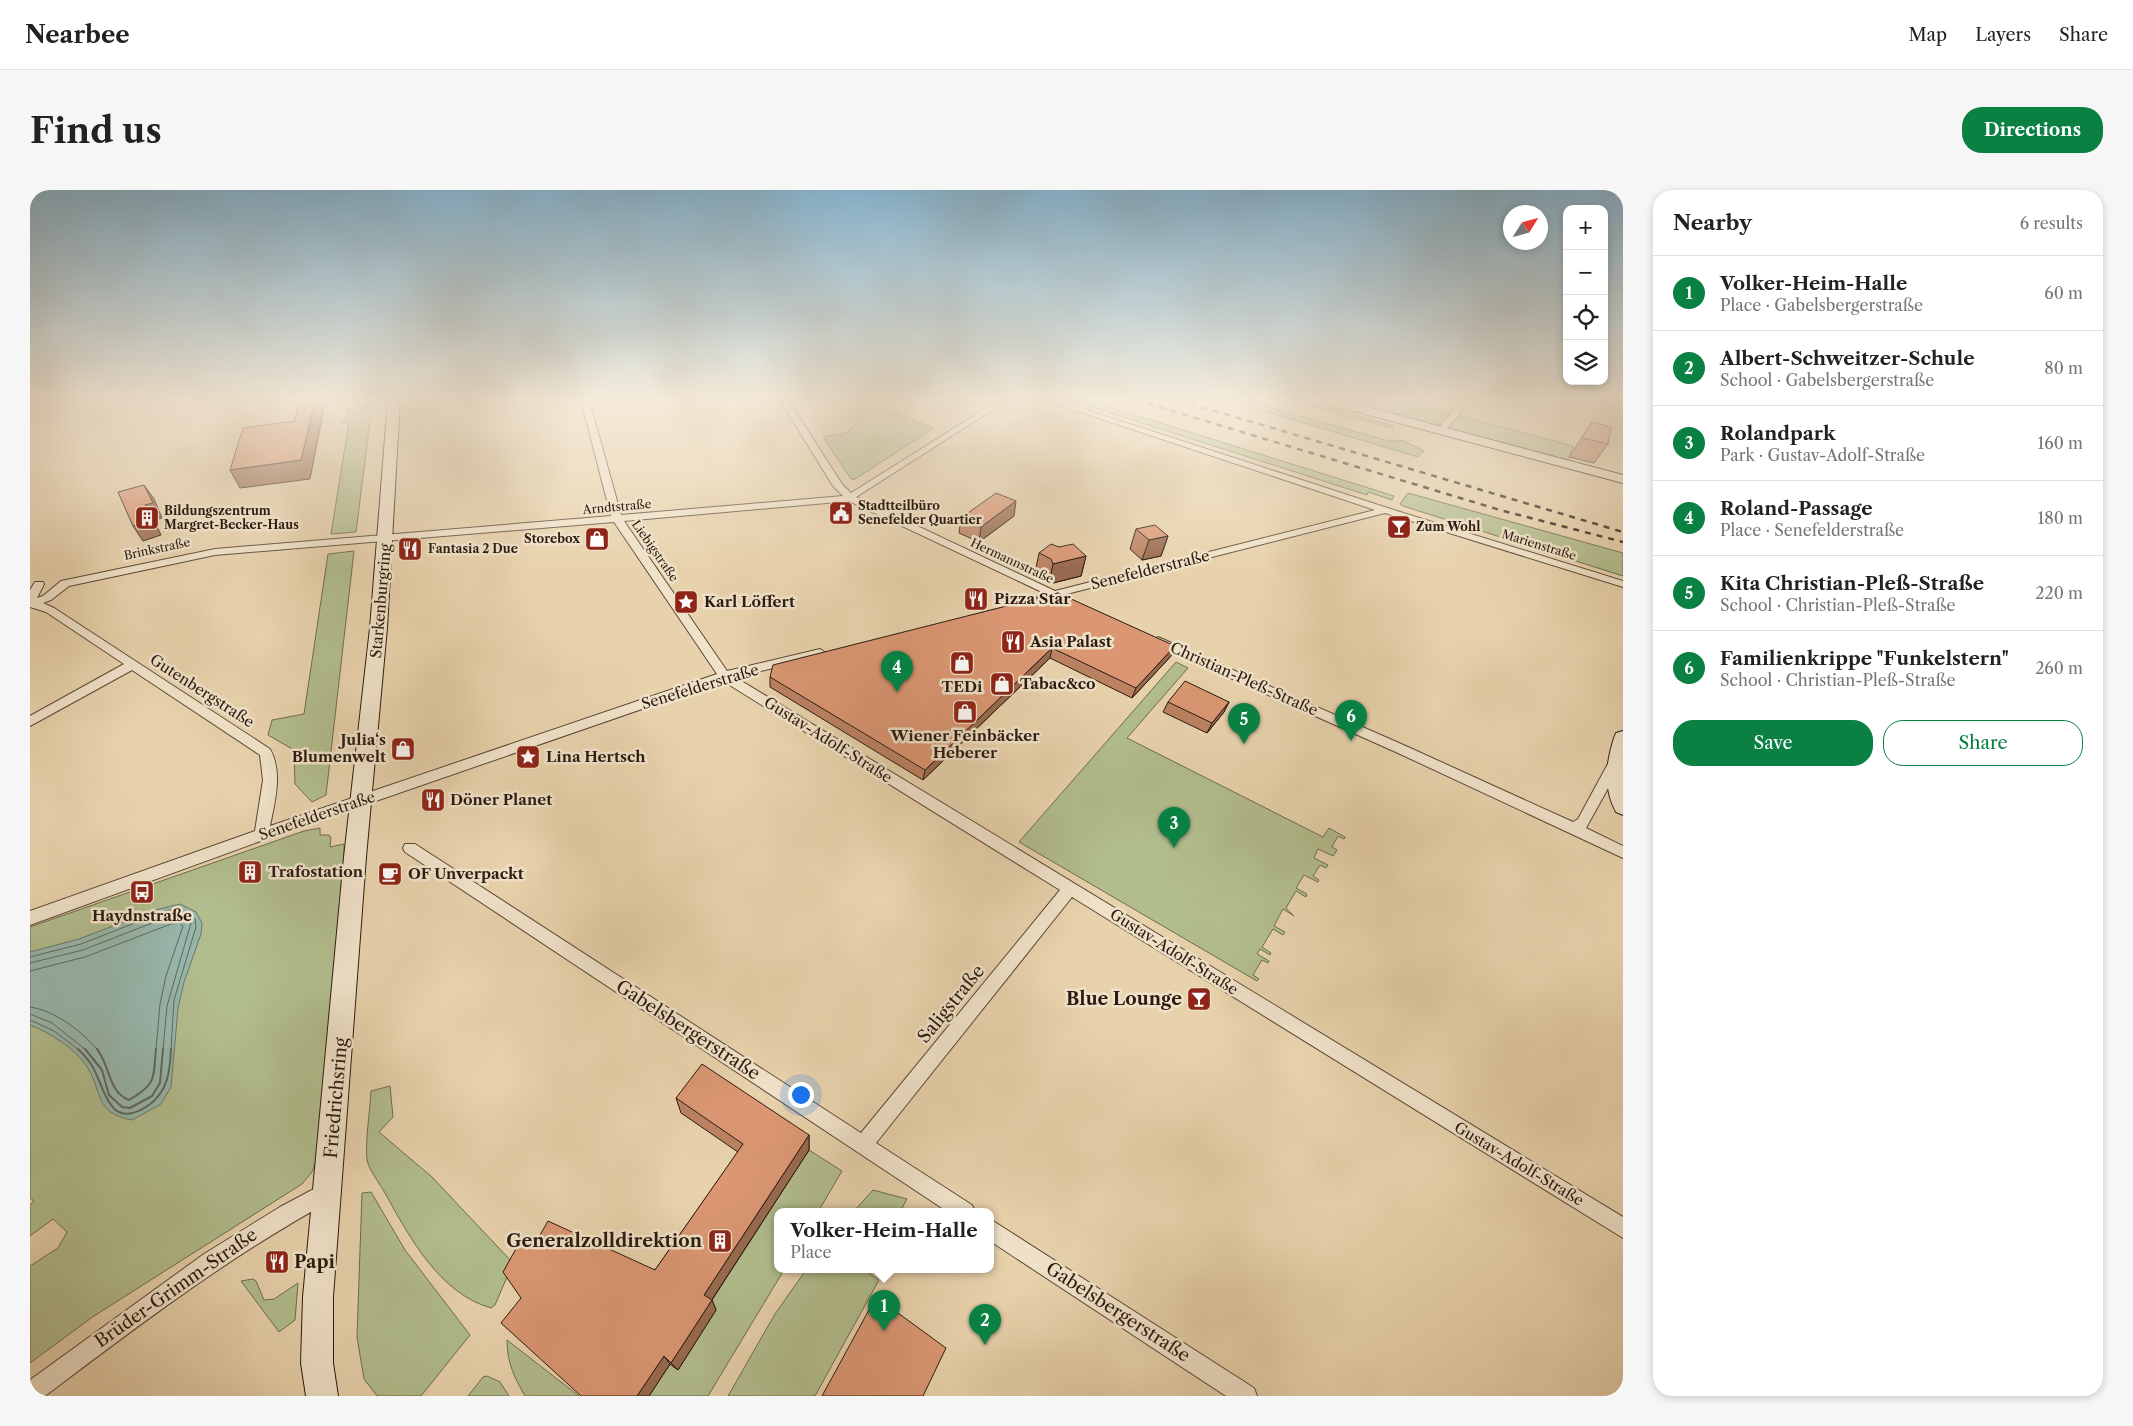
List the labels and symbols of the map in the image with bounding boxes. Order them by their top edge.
north arrow [1503,205,1548,250]
street label: Arndtstraße [581,496,652,517]
place label: Stadtteilbüro Senefelder Quartier [858,498,982,527]
public building icon: Stadtteilbüro Senefelder Quartier [828,500,854,526]
place label: Bildungszentrum Margret-Becker-Haus [164,503,299,532]
building icon: Bildungszentrum Margret-Becker-Haus [134,505,160,531]
bar icon: Zum Wohl [1386,514,1412,540]
street label: Liebigstraße [629,517,682,584]
place label: Zum Wohl [1416,519,1480,534]
shop icon: Storebox [584,526,610,552]
street label: Marienstraße [1500,526,1578,563]
place label: Storebox [524,531,580,546]
street label: Brinkstraße [122,534,192,563]
street label: Hermannstraße [968,535,1056,586]
restaurant icon: Fantasia 2 Due [397,536,423,562]
place label: Fantasia 2 Due [428,541,518,556]
street label: Starkenburgring [366,543,395,659]
street label: Senefelderstraße [1088,546,1211,593]
restaurant icon: Pizza Star [963,586,989,612]
place icon: Karl Löffert [673,589,699,615]
place label: Pizza Star [994,589,1071,608]
place label: Karl Löffert [704,592,795,611]
restaurant icon: Asia Palast [1000,629,1026,655]
place label: Asia Palast [1029,632,1112,651]
street label: Christian-Pleß-Straße [1167,637,1321,720]
street label: Gutenbergstraße [146,650,258,731]
shop icon: TEDi [949,650,975,676]
pin: 4 [881,651,913,692]
street label: Senefelderstraße [639,660,761,713]
shop icon: Tabac&co [989,671,1015,697]
place label: Tabac&co [1020,674,1096,693]
place label: TEDi [942,677,983,696]
street label: Gustav-Adolf-Straße [761,692,896,787]
shop icon: Wiener Feinbäcker Heberer [952,699,978,725]
pin: 6 [1335,700,1367,741]
pin: 5 [1228,703,1260,744]
place label: Wiener Feinbäcker Heberer [889,726,1040,762]
place label: Julia‘s Blumenwelt [292,730,386,766]
shop icon: Julia‘s Blumenwelt [390,736,416,762]
place icon: Lina Hertsch [515,744,541,770]
place label: Lina Hertsch [546,747,646,766]
street label: Senefelderstraße [256,787,378,844]
restaurant icon: Döner Planet [420,787,446,813]
place label: Döner Planet [450,790,552,809]
pin: 3 [1158,807,1190,848]
building icon: Trafostation [237,859,263,885]
cafe icon: OF Unverpackt [377,861,403,887]
place label: Trafostation [268,862,364,881]
place label: OF Unverpackt [408,864,524,883]
bus stop icon: Haydnstraße [129,879,155,905]
street label: Gustav-Adolf-Straße [1107,904,1242,999]
place label: Haydnstraße [92,906,192,925]
street label: Saligstraße [913,960,989,1048]
street label: Gabelsbergerstraße [612,975,764,1085]
bar icon: Blue Lounge [1186,986,1212,1012]
place label: Blue Lounge [1066,988,1182,1010]
street label: Friedrichsring [320,1036,352,1159]
your location [788,1082,814,1108]
street label: Gustav-Adolf-Straße [1451,1117,1587,1210]
street label: Brüder-Grimm-Straße [91,1224,261,1352]
building icon: Generalzolldirektion [707,1228,733,1254]
place label: Generalzolldirektion [506,1230,703,1252]
restaurant icon: Papi [264,1249,290,1275]
place label: Papi [294,1251,335,1273]
street label: Gabelsbergerstraße [1042,1257,1194,1367]
pin: 1 [868,1290,900,1331]
pin: 2 [969,1304,1001,1345]

